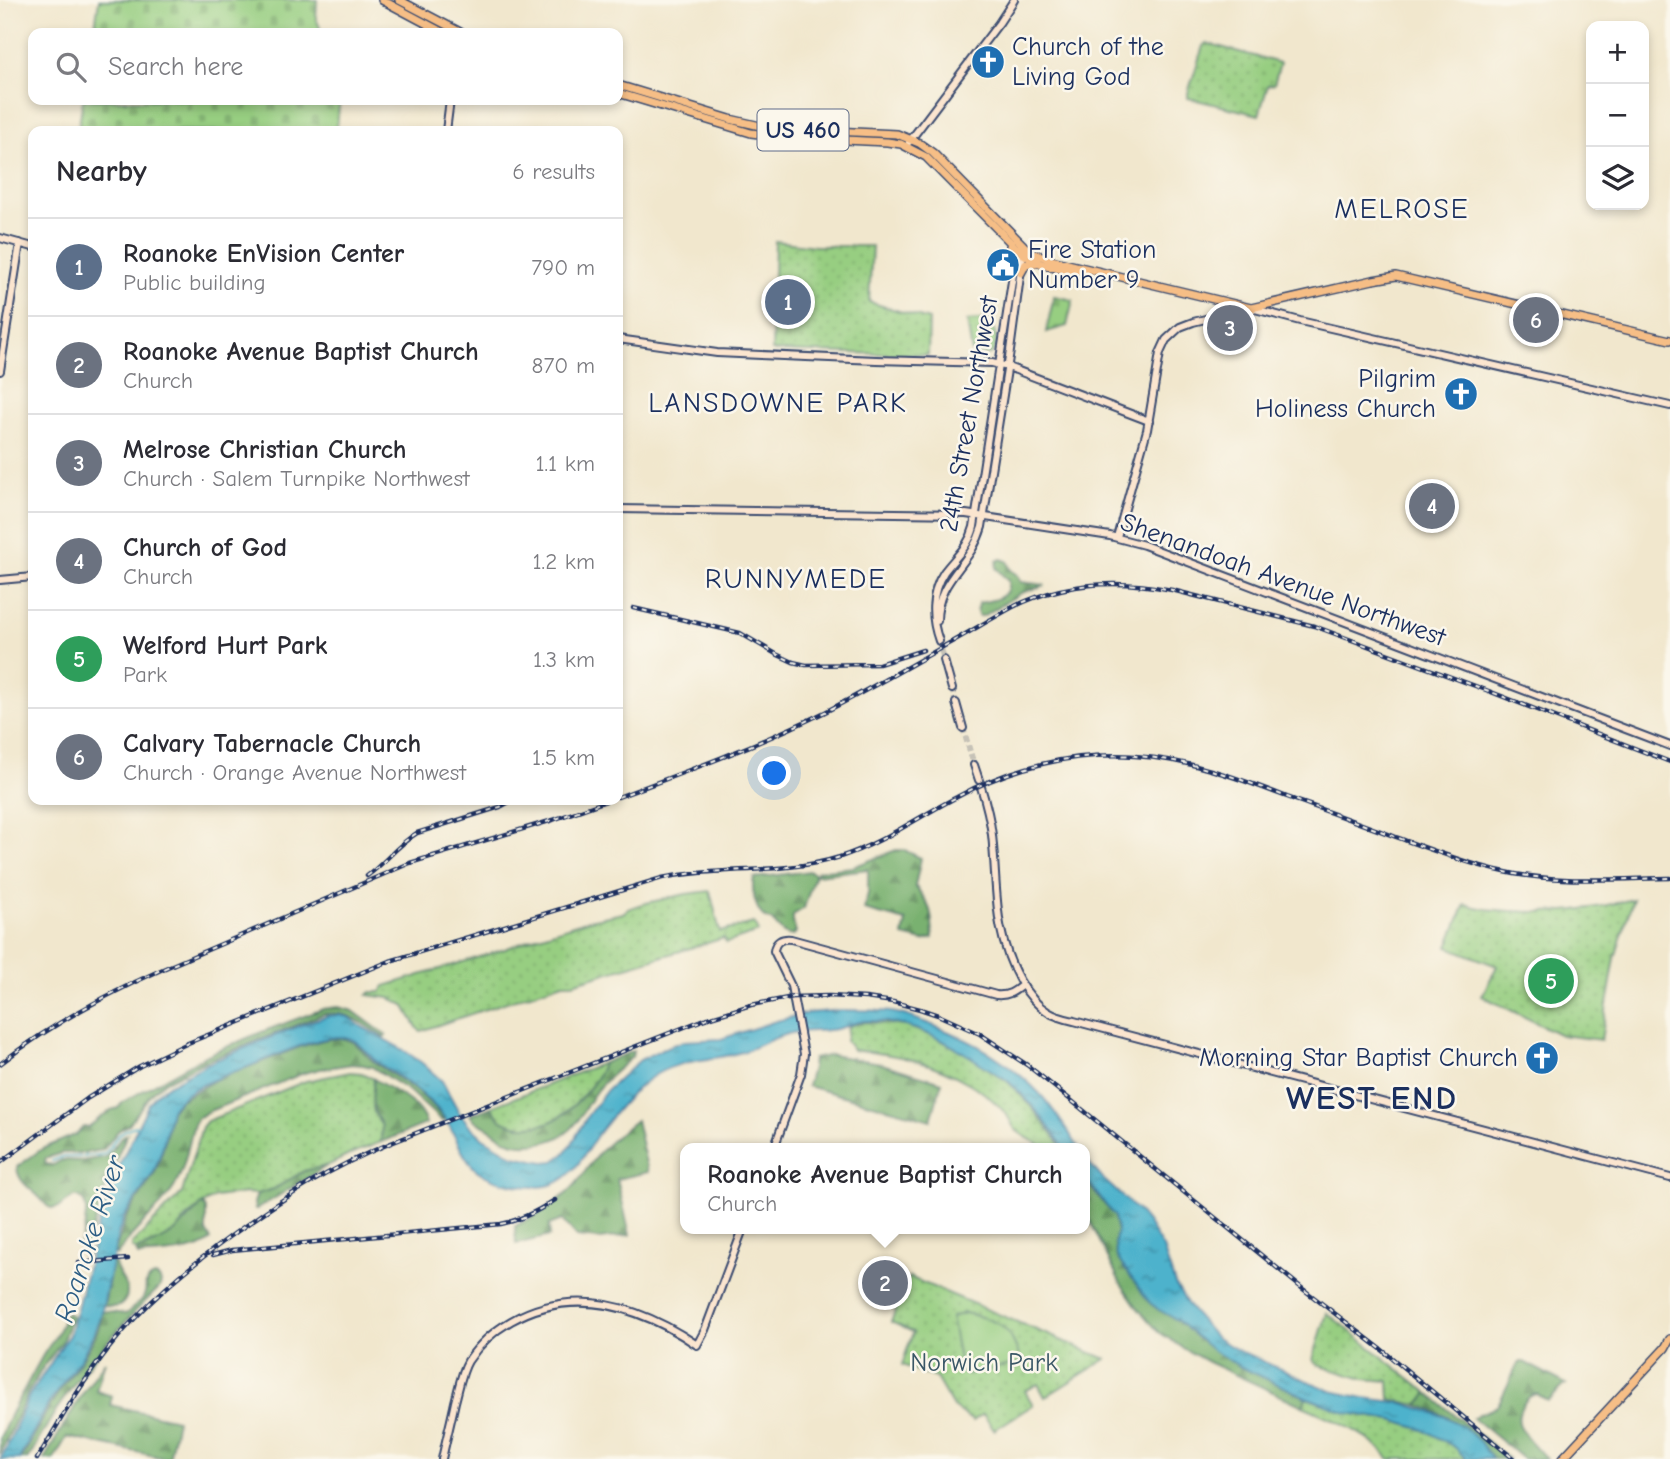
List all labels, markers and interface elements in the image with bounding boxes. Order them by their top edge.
map controls [1586,21,1649,210]
button: + [1586,21,1649,84]
search box [28,28,623,105]
place label: Church of the Living God [1012,32,1164,92]
church icon: Church of the Living God [969,43,1007,81]
icon: search [52,48,90,86]
text: Search here [108,52,243,82]
button: − [1586,84,1649,147]
road number: US 460 [758,110,848,150]
button: layers [1586,147,1649,210]
text: Nearby [56,154,147,189]
text: 6 results [512,158,595,185]
district label: MELROSE [1334,193,1470,225]
place label: Fire Station Number 9 [1028,235,1156,295]
text: Roanoke EnVision Center [123,239,404,269]
public building icon: Fire Station Number 9 [984,246,1022,284]
text: 1 [74,254,84,281]
text: 790 m [531,254,595,281]
text: Public building [123,269,266,296]
pin: 1 [765,276,811,328]
street label: 24th Street Northwest [933,292,1005,534]
pin: 6 [1513,294,1559,346]
pin: 3 [1207,302,1253,354]
text: Roanoke Avenue Baptist Church [123,337,479,367]
text: 2 [73,352,85,379]
text: 870 m [532,352,595,379]
place label: Pilgrim Holiness Church [1255,364,1436,424]
text: Church [123,367,193,394]
church icon: Pilgrim Holiness Church [1442,375,1480,413]
district label: LANSDOWNE PARK [648,387,908,419]
text: Melrose Christian Church [123,435,407,465]
text: 3 [73,450,85,477]
text: 1.1 km [535,450,595,477]
text: Church · Salem Turnpike Northwest [123,465,470,492]
pin: 4 [1409,480,1455,532]
street label: Shenandoah Avenue Northwest [1116,507,1451,653]
text: Church of God [123,533,287,563]
text: 4 [74,548,84,575]
text: 1.2 km [533,548,595,575]
text: Church [123,563,193,590]
district label: RUNNYMEDE [705,563,887,595]
text: Welford Hurt Park [123,631,327,661]
text: 5 [73,646,85,673]
text: 1.3 km [533,646,595,673]
text: Park [123,661,167,688]
text: Calvary Tabernacle Church [123,729,421,759]
text: 6 [73,744,85,771]
text: 1.5 km [532,744,595,771]
your location [757,756,791,790]
text: Church · Orange Avenue Northwest [123,759,466,786]
pin: 5 [1528,955,1574,1007]
church icon: Morning Star Baptist Church [1523,1039,1561,1077]
place label: Morning Star Baptist Church [1199,1043,1518,1073]
district label: WEST END [1286,1079,1458,1117]
popup [680,1143,1090,1234]
water label: Roanoke River [48,1150,133,1326]
text: Roanoke Avenue Baptist Church [707,1160,1063,1190]
text: Church [707,1190,777,1217]
pin: 2 [862,1257,908,1309]
park label: Norwich Park [910,1348,1058,1378]

